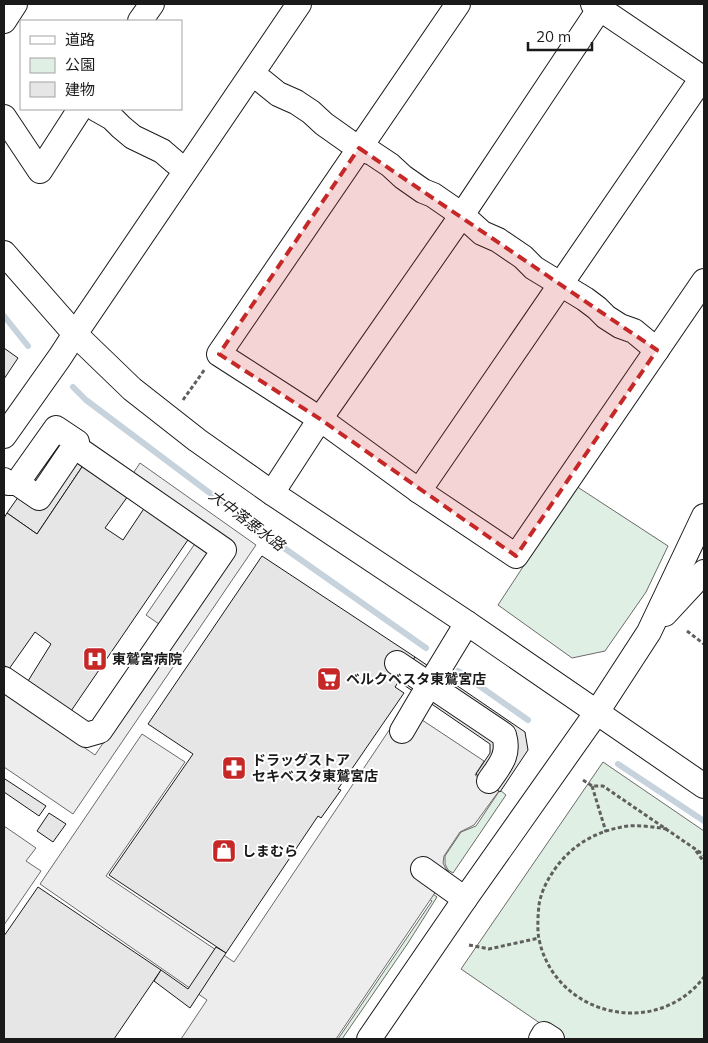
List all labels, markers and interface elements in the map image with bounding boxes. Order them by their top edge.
legend [20,20,182,110]
scale bar [528,20,592,52]
text: 20 m [536,27,571,46]
text: 道路 [65,30,95,49]
text: 公園 [65,55,95,74]
text: 建物 [65,80,95,99]
water label: 大中落悪水路 [205,485,290,556]
hospital icon: 東鷲宮病院 [82,646,108,672]
place label: 東鷲宮病院 [112,650,182,668]
supermarket icon: ベルクベスタ東鷲宮店 [316,666,342,692]
place label: ベルクベスタ東鷲宮店 [346,670,486,688]
place label: ドラッグストア セキベスタ東鷲宮店 [252,751,378,785]
pharmacy icon: ドラッグストア セキベスタ東鷲宮店 [221,755,247,781]
shop icon: しまむら [211,838,237,864]
place label: しまむら [242,842,298,860]

